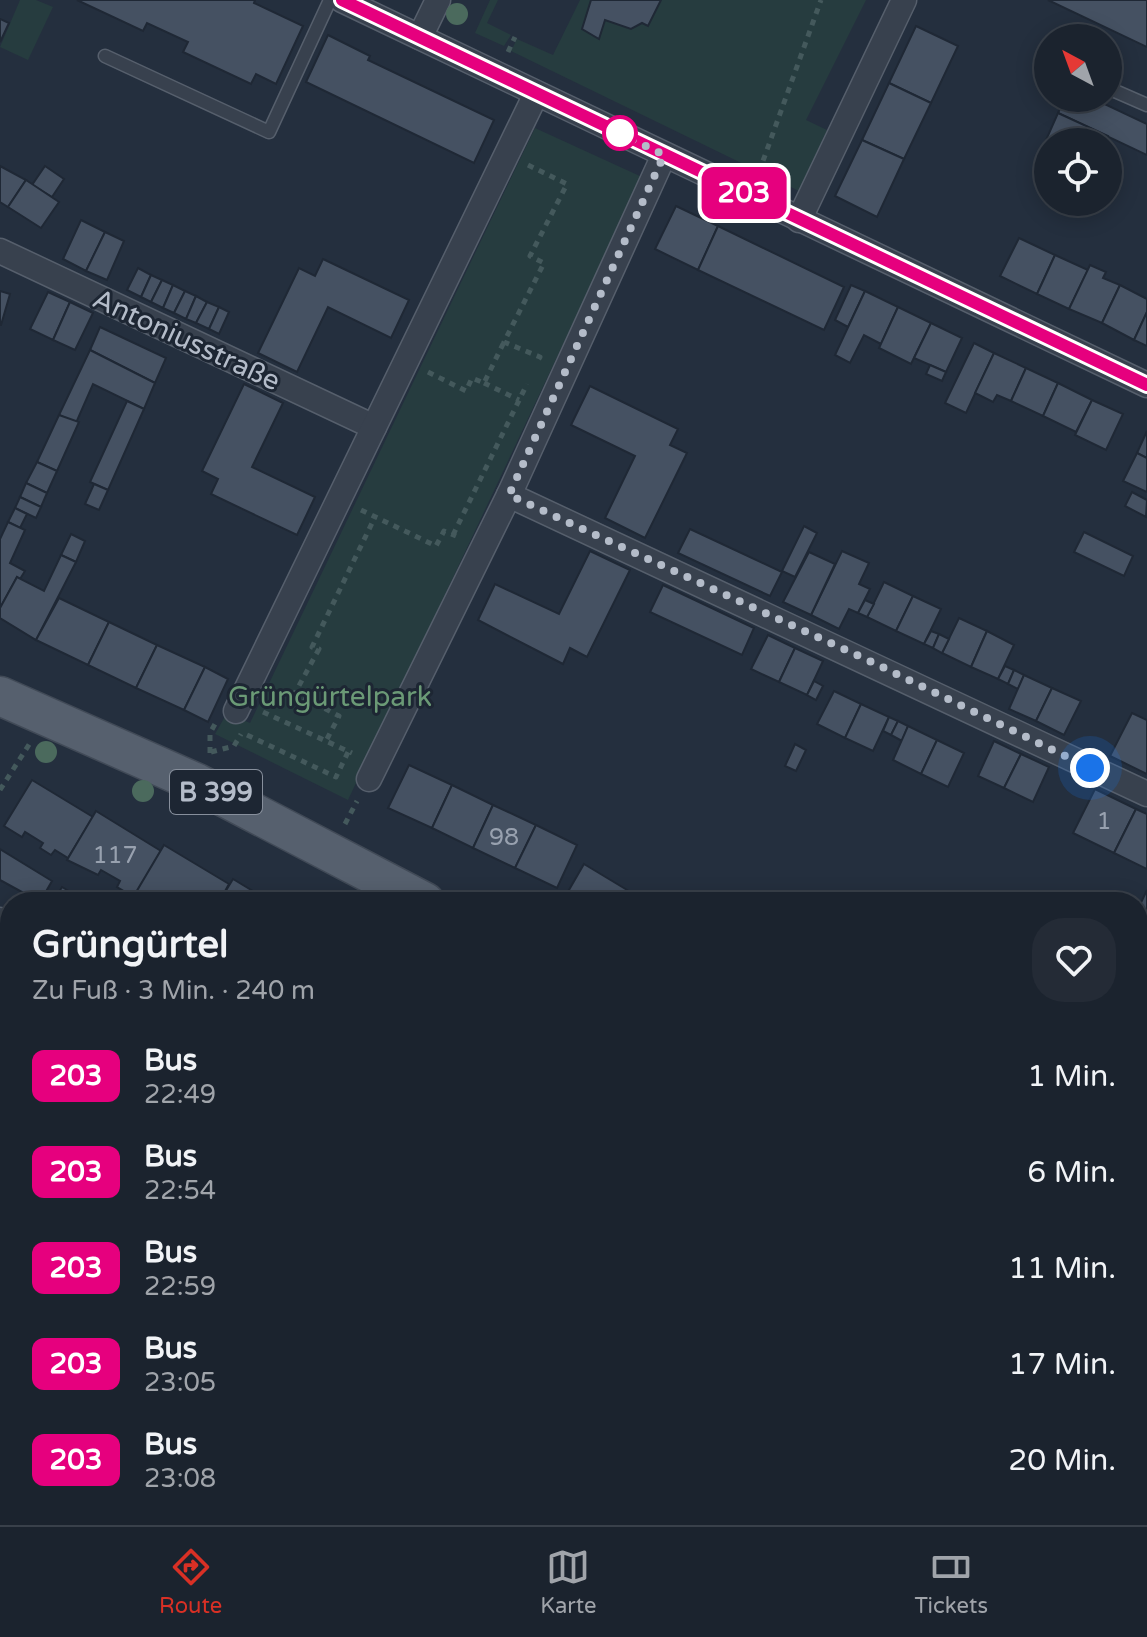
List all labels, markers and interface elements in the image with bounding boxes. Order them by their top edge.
north arrow [1034,24,1122,112]
map controls [1034,24,1122,216]
unlabelled marker [603,116,637,150]
button: locate [1034,128,1122,216]
line badge: 203 [698,167,790,219]
text: 203 [718,176,770,210]
street label: Antoniusstraße [87,282,286,398]
park label: Grüngürtelpark [228,680,432,714]
your location [1070,748,1110,788]
road number: B 399 [170,770,262,814]
house number: 1 [1096,807,1112,836]
house number: 98 [489,823,519,852]
house number: 117 [92,841,138,870]
button: heart [1032,918,1116,1002]
text: Grüngürtel [32,922,229,968]
text: Zu Fuß · 3 Min. · 240 m [32,975,315,1006]
text: Bus [144,1042,197,1079]
text: 1 Min. [1027,1058,1116,1095]
text: 203 [50,1059,102,1093]
text: 22:49 [144,1079,216,1110]
text: Bus [144,1138,197,1175]
text: 6 Min. [1027,1154,1116,1191]
text: 203 [50,1155,102,1189]
text: 22:54 [144,1175,216,1206]
text: Bus [144,1234,197,1271]
text: 11 Min. [1008,1250,1116,1287]
text: 203 [50,1251,102,1285]
text: 22:59 [144,1271,216,1302]
text: Bus [144,1330,197,1367]
text: 17 Min. [1008,1346,1116,1383]
text: 203 [50,1347,102,1381]
text: 23:05 [144,1367,216,1398]
text: Bus [144,1426,197,1463]
text: 20 Min. [1008,1442,1116,1479]
text: 203 [50,1443,102,1477]
text: 23:08 [144,1463,216,1494]
tab: Route [159,1545,222,1619]
tab: Karte [540,1545,596,1619]
tab: Tickets [914,1545,988,1619]

